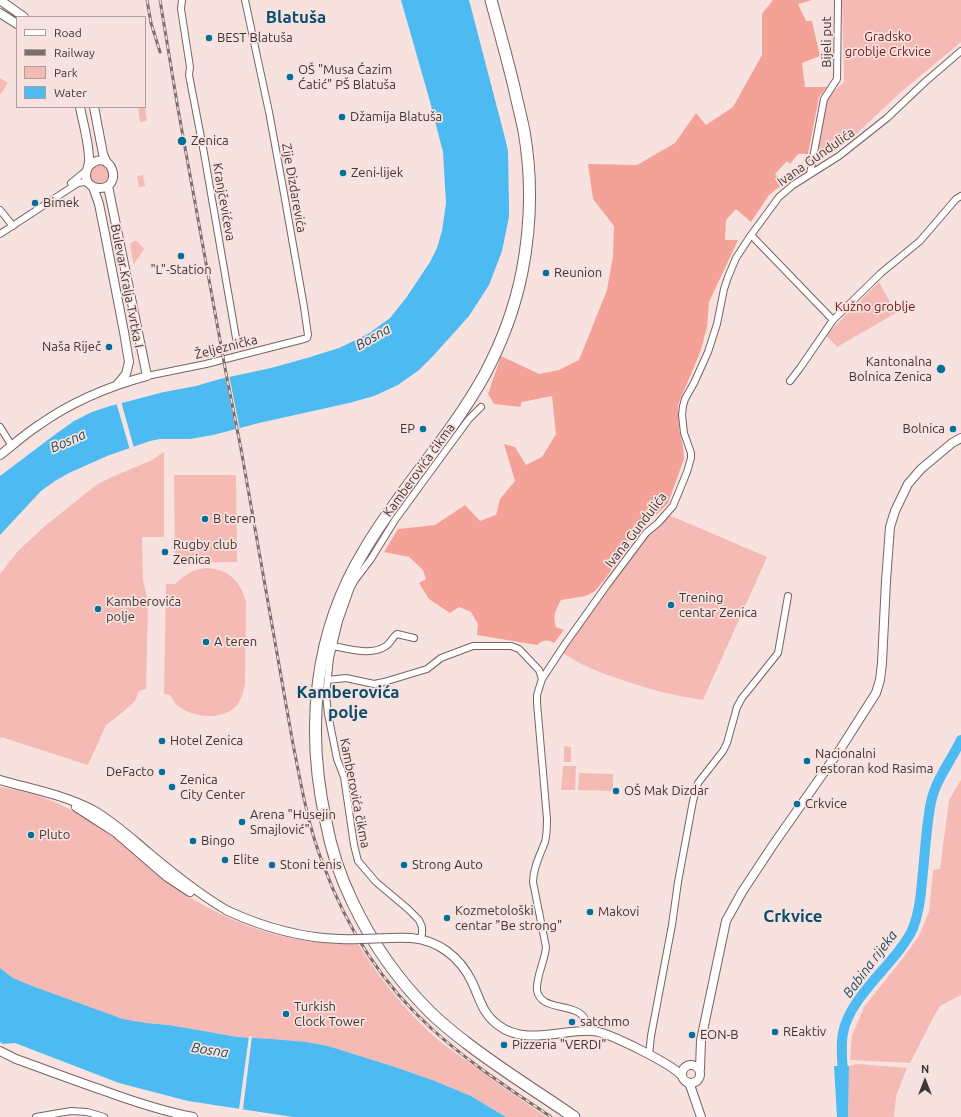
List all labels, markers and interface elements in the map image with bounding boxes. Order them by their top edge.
district label: Blatuša [266,7,326,27]
legend [16,16,146,108]
street label: Bijeli put [819,16,835,68]
text: Road [54,26,82,39]
park label: Gradsko groblje Crkvice [845,29,931,60]
place label: BEST Blatuša [217,30,293,46]
marker: BEST Blatuša [204,33,214,43]
text: Railway [54,46,95,59]
place label: OŠ "Musa Ćazim Ćatić" PŠ Blatuša [298,62,396,93]
text: Park [54,66,78,79]
marker: OŠ "Musa Ćazim Ćatić" PŠ Blatuša [285,72,295,82]
text: Water [54,86,87,99]
place label: Džamija Blatuša [350,109,442,125]
marker: Džamija Blatuša [337,112,347,122]
street label: Ivana Gundulića [774,124,858,190]
place label: Zenica [191,133,229,149]
marker: Zenica [176,135,188,147]
street label: Zije Dizdarevića [278,142,310,234]
street label: Kranjčevićeva [209,162,239,242]
place label: Zeni-lijek [351,165,403,181]
marker: Zeni-lijek [338,168,348,178]
place label: Bimek [43,195,79,211]
marker: Bimek [30,198,40,208]
street label: Bulevar Kralja Tvrtka I [107,223,147,349]
marker: "L"-Station [176,251,186,261]
place label: "L"-Station [150,262,212,278]
place label: Reunion [554,265,602,281]
marker: Reunion [541,268,551,278]
park label: Kužno groblje [835,299,915,315]
water label: Bosna [353,320,393,354]
street label: Željeznička [193,332,259,362]
place label: Naša Riječ [42,339,101,355]
marker: Naša Riječ [104,342,114,352]
place label: Kantonalna Bolnica Zenica [849,354,932,385]
marker: Kantonalna Bolnica Zenica [935,363,947,375]
street label: Kamberovića čikma [380,420,458,520]
place label: EP [400,421,415,437]
place label: Bolnica [902,421,945,437]
marker: EP [418,424,428,434]
marker: Bolnica [948,424,958,434]
water label: Bosna [47,426,89,456]
street label: Ivana Gundulića [602,489,670,571]
place label: B teren [213,511,256,527]
marker: B teren [200,514,210,524]
place label: Rugby club Zenica [173,537,237,568]
marker: Rugby club Zenica [160,547,170,557]
place label: Trening centar Zenica [679,590,757,621]
place label: Kamberovića polje [106,594,181,625]
marker: Trening centar Zenica [666,600,676,610]
marker: Kamberovića polje [93,604,103,614]
place label: A teren [214,634,257,650]
marker: A teren [201,637,211,647]
district label: Kamberovića polje [296,682,400,722]
place label: Hotel Zenica [170,733,243,749]
marker: Hotel Zenica [157,736,167,746]
street label: Kamberovića čikma [337,737,373,849]
place label: Nacionalni restoran kod Rasima [815,746,933,777]
marker: Nacionalni restoran kod Rasima [802,756,812,766]
place label: DeFacto [106,764,154,780]
marker: DeFacto [157,767,167,777]
place label: Zenica City Center [180,772,245,803]
marker: Zenica City Center [167,782,177,792]
place label: OŠ Mak Dizdar [624,783,709,799]
marker: OŠ Mak Dizdar [611,786,621,796]
place label: Crkvice [805,796,847,812]
marker: Crkvice [792,799,802,809]
place label: Arena "Husejin Smajlović" [250,807,336,838]
marker: Arena "Husejin Smajlović" [237,817,247,827]
place label: Pluto [39,827,70,843]
marker: Pluto [26,830,36,840]
place label: Bingo [201,833,235,849]
marker: Bingo [188,836,198,846]
place label: Elite [233,852,259,868]
marker: Elite [220,855,230,865]
place label: Stoni tenis [280,857,342,873]
place label: Strong Auto [412,857,483,873]
marker: Stoni tenis [267,860,277,870]
marker: Strong Auto [399,860,409,870]
place label: Kozmetološki centar "Be strong" [455,903,562,934]
place label: Makovi [598,904,639,920]
district label: Crkvice [763,906,823,926]
marker: Makovi [585,907,595,917]
marker: Kozmetološki centar "Be strong" [442,913,452,923]
water label: Babina rijeka [839,927,901,1001]
place label: Turkish Clock Tower [294,999,365,1030]
marker: Turkish Clock Tower [281,1009,291,1019]
place label: satchmo [580,1014,630,1030]
marker: satchmo [567,1017,577,1027]
place label: REaktiv [783,1024,826,1040]
place label: EON-B [700,1027,738,1043]
marker: REaktiv [770,1027,780,1037]
marker: EON-B [687,1030,697,1040]
place label: Pizzeria "VERDI" [512,1037,606,1053]
water label: Bosna [190,1039,230,1061]
marker: Pizzeria "VERDI" [499,1040,509,1050]
north arrow [905,1061,945,1101]
text: N [921,1063,929,1075]

